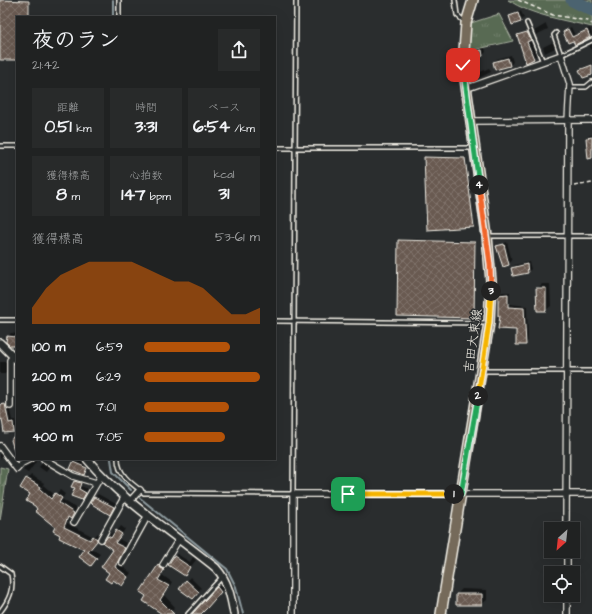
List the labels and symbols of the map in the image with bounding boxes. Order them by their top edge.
pin [446,48,480,82]
pin: 4 [469,175,489,195]
pin: 3 [481,281,501,301]
street label: 吉田大東線 [460,307,487,374]
pin: 2 [468,386,488,406]
pin [331,477,365,511]
pin: 1 [444,484,464,504]
north arrow [544,522,580,558]

